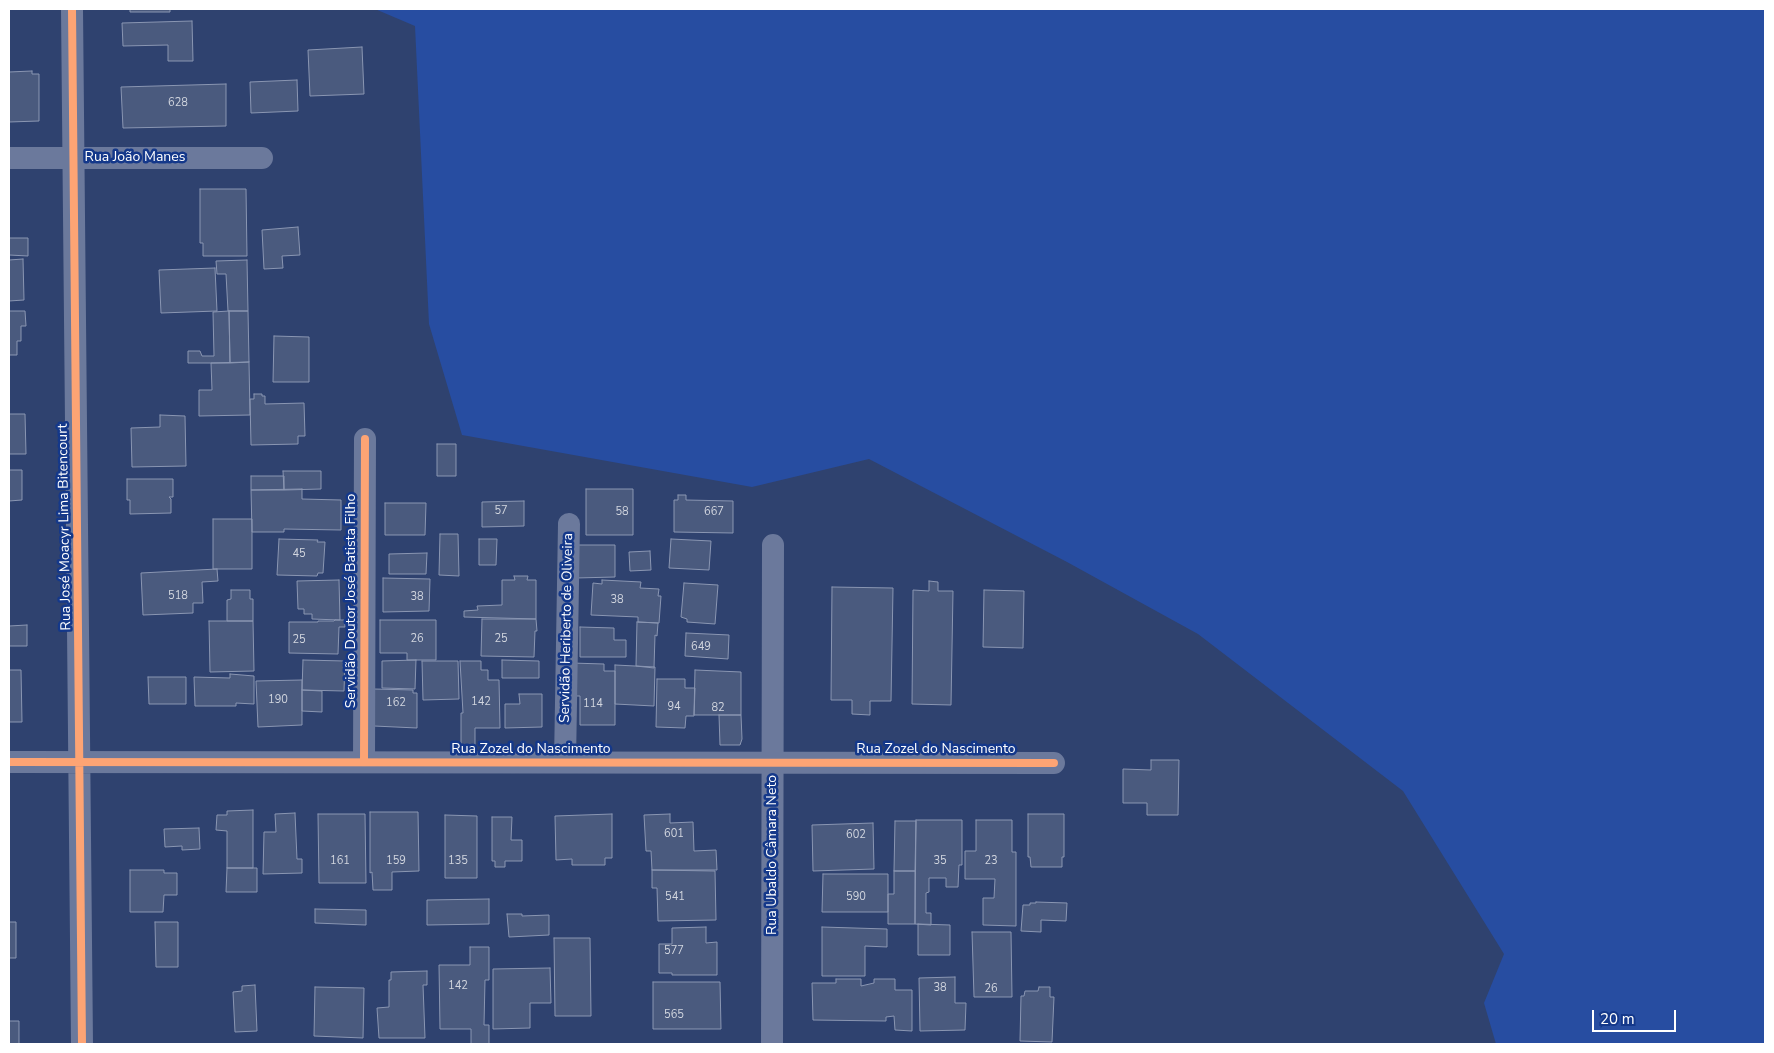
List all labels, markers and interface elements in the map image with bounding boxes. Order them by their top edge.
house number: 628 [168,96,188,110]
street label: Rua João Manes [85,150,185,166]
street label: Rua José Moacyr Lima Bitencourt [55,423,75,631]
street label: Servidão Doutor José Batista Filho [344,494,360,708]
house number: 57 [494,504,508,518]
house number: 58 [615,505,629,519]
house number: 667 [704,505,724,519]
street label: Servidão Heriberto de Oliveira [557,533,577,723]
house number: 45 [292,547,306,561]
house number: 518 [168,589,188,603]
house number: 38 [410,590,424,604]
house number: 38 [610,593,624,607]
house number: 26 [410,632,424,646]
house number: 25 [494,632,508,646]
house number: 25 [292,633,306,647]
house number: 649 [691,640,711,654]
house number: 190 [268,693,288,707]
house number: 142 [471,695,491,709]
house number: 162 [386,696,406,710]
house number: 114 [583,697,603,711]
house number: 94 [667,700,681,714]
house number: 82 [711,701,725,715]
street label: Rua Zozel do Nascimento [451,742,611,758]
street label: Rua Zozel do Nascimento [856,742,1016,758]
street label: Rua Ubaldo Câmara Neto [765,775,781,935]
house number: 601 [664,827,684,841]
house number: 602 [846,828,866,842]
house number: 161 [330,854,350,868]
house number: 159 [386,854,406,868]
house number: 135 [448,854,468,868]
house number: 35 [933,854,947,868]
house number: 23 [984,854,998,868]
house number: 541 [665,890,685,904]
house number: 590 [846,890,866,904]
house number: 577 [664,944,684,958]
house number: 142 [448,979,468,993]
house number: 38 [933,981,947,995]
house number: 26 [984,982,998,996]
scale bar [1594,1000,1678,1032]
house number: 565 [664,1008,684,1022]
text: 20 m [1600,1009,1635,1029]

